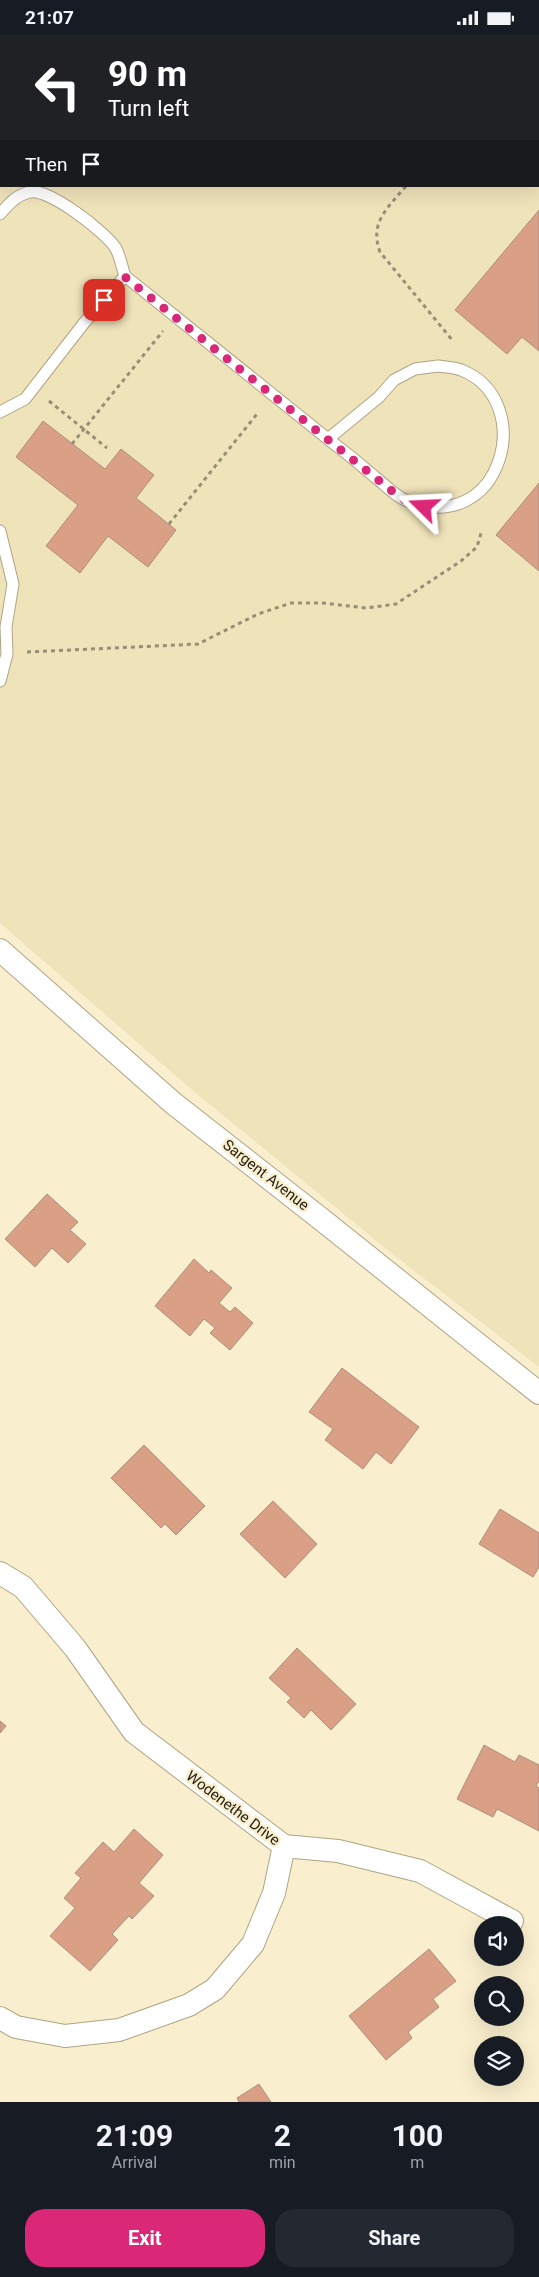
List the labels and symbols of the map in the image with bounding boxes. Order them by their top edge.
pin [83,279,125,321]
position arrow [397,480,449,532]
street label: Sargent Avenue [219,1136,313,1214]
street label: Wodenethe Drive [183,1767,284,1849]

